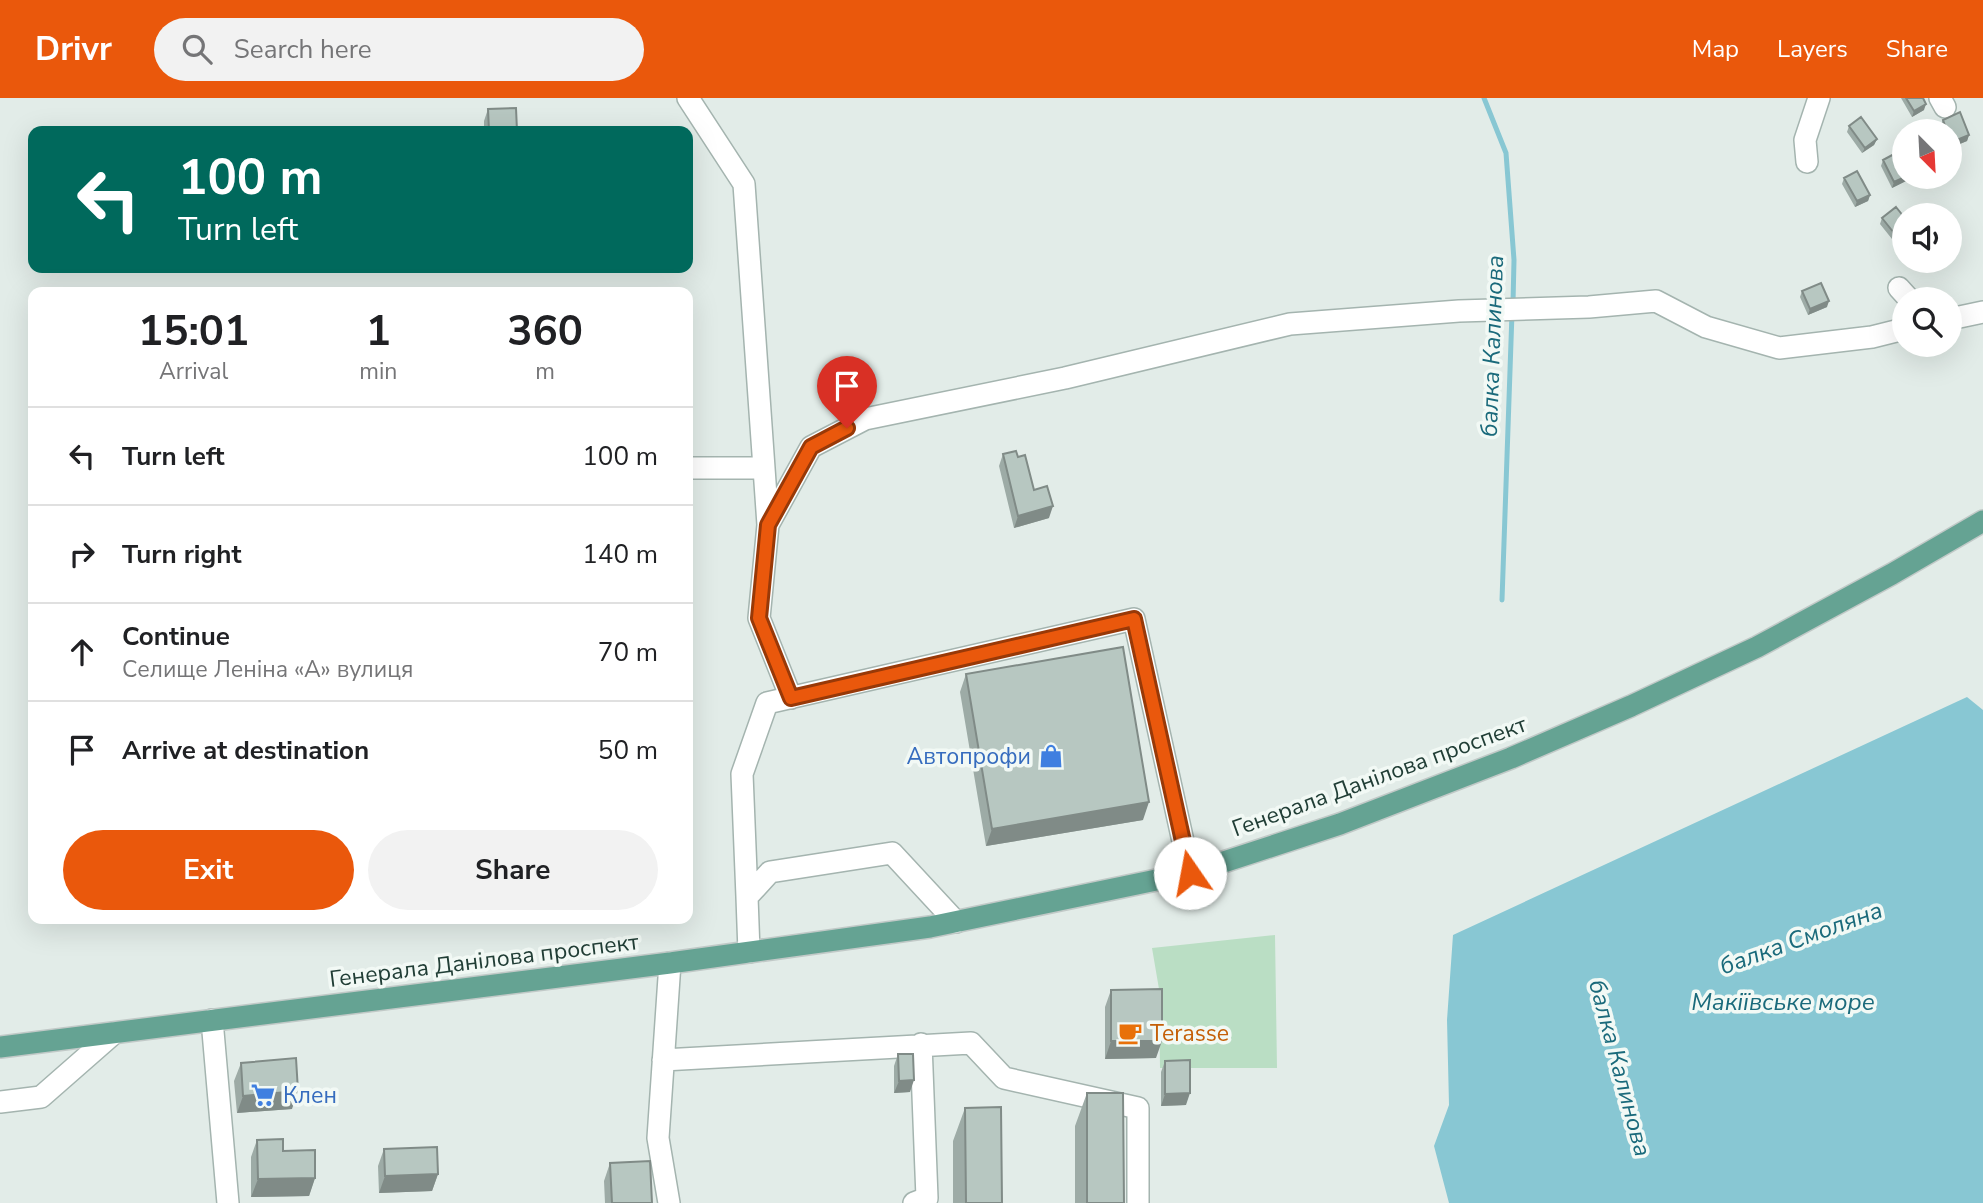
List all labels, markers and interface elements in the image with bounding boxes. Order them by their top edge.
search box [154,18,644,81]
text: Drivr [35,27,112,72]
icon: search [178,30,216,68]
text: Search here [234,32,372,67]
text: Map [1692,33,1739,65]
text: Layers [1777,33,1848,65]
text: Share [1886,33,1948,65]
north arrow [1892,119,1962,189]
map controls [1892,119,1962,357]
text: 100 m [178,144,322,211]
icon: left [63,154,154,245]
button: sound [1892,203,1962,273]
text: Turn left [178,208,298,251]
water label: балка Калинова [1473,255,1511,437]
button: search [1892,287,1962,357]
text: 15:01 [138,303,249,360]
text: 1 [366,303,391,360]
text: 360 [507,303,583,360]
text: Arrival [159,356,228,387]
text: min [359,356,397,387]
text: m [535,356,555,387]
pin [817,356,877,428]
icon: arrive [828,367,866,405]
icon: left [63,437,101,475]
text: Turn left [122,439,225,474]
text: 100 m [582,439,658,474]
icon: right [63,535,101,573]
text: Turn right [122,537,241,572]
text: 140 m [582,537,658,572]
text: Continue [122,619,230,654]
icon: ahead [63,633,101,671]
text: 70 m [598,635,658,670]
text: Селище Леніна «А» вулиця [122,654,413,685]
street label: Генерала Данілова проспект [1228,708,1531,844]
icon: arrive [63,731,101,769]
text: Arrive at destination [122,733,369,768]
text: 50 m [598,733,658,768]
place label: Автопрофи [906,741,1031,772]
shop icon: Автопрофи [1037,742,1065,770]
button: Exit [63,830,354,910]
button: Share [368,830,658,910]
position arrow [1153,836,1227,910]
water label: балка Смоляна [1715,894,1887,982]
street label: Генерала Данілова проспект [328,926,641,995]
water label: балка Калинова [1581,976,1659,1160]
water label: Макіївське море [1691,986,1875,1018]
place label: Terasse [1150,1018,1229,1049]
cafe icon: Terasse [1116,1019,1144,1047]
place label: Клен [283,1080,337,1111]
supermarket icon: Клен [249,1081,277,1109]

